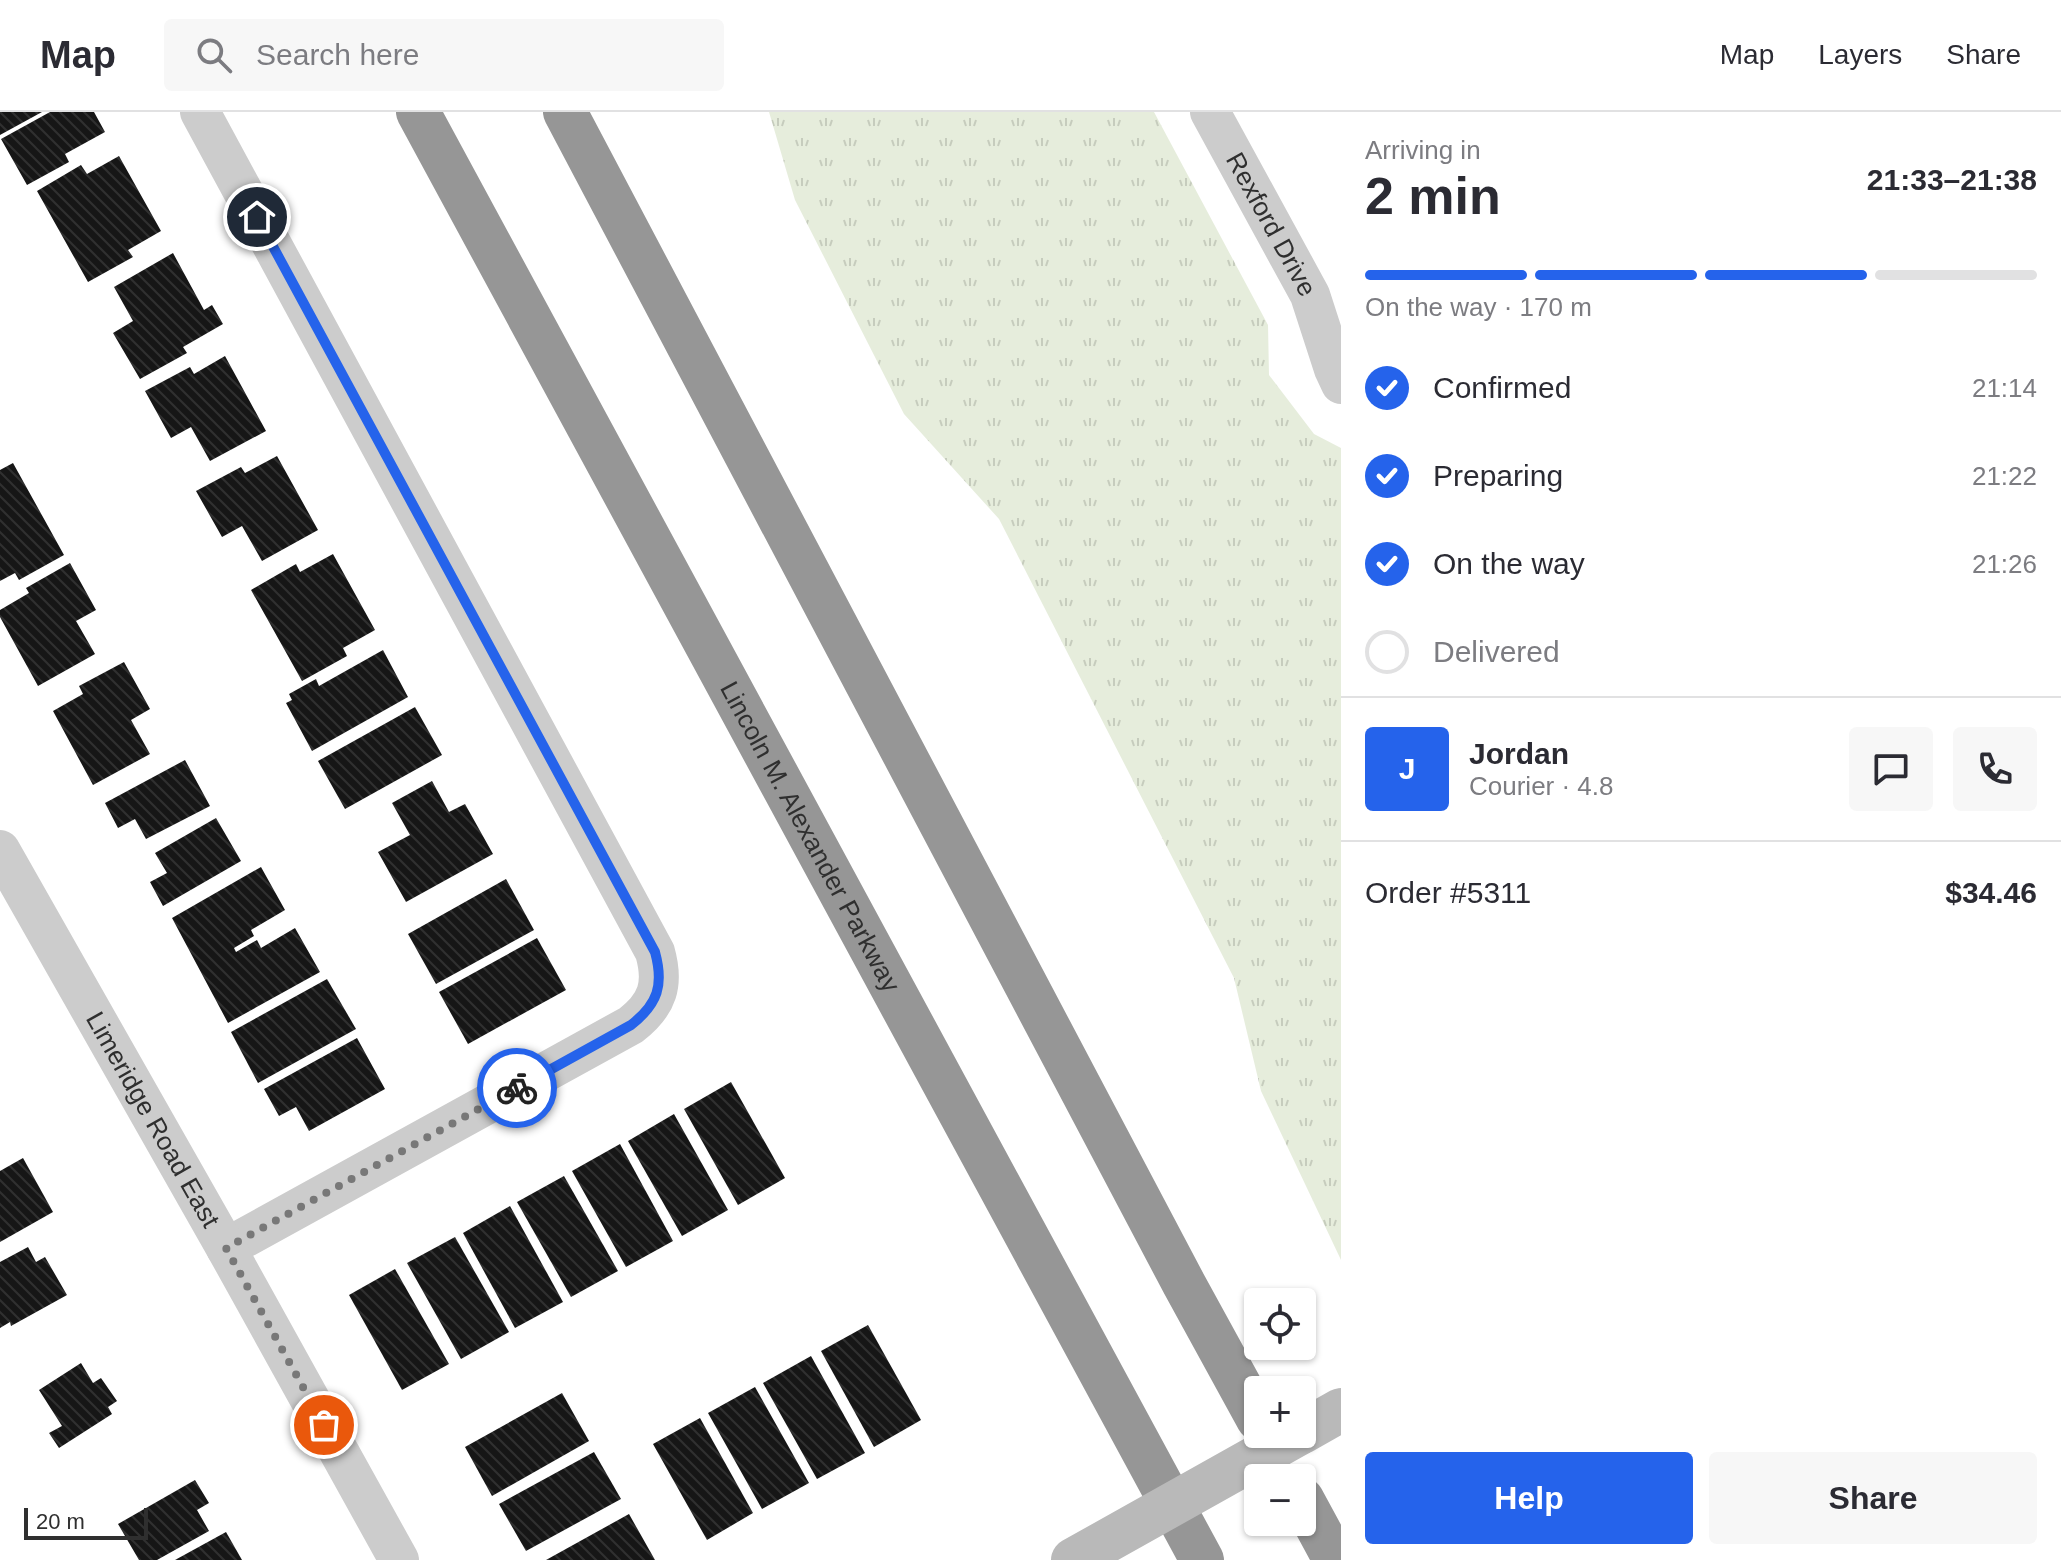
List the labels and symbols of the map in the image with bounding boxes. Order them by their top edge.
street label: Rexford Drive [1220,147,1323,301]
pin [223,183,291,251]
street label: Lincoln M. Alexander Parkway [714,676,906,997]
street label: Limeridge Road East [80,1007,226,1233]
courier [477,1048,557,1128]
pin [290,1391,358,1459]
scale bar [24,1504,148,1540]

